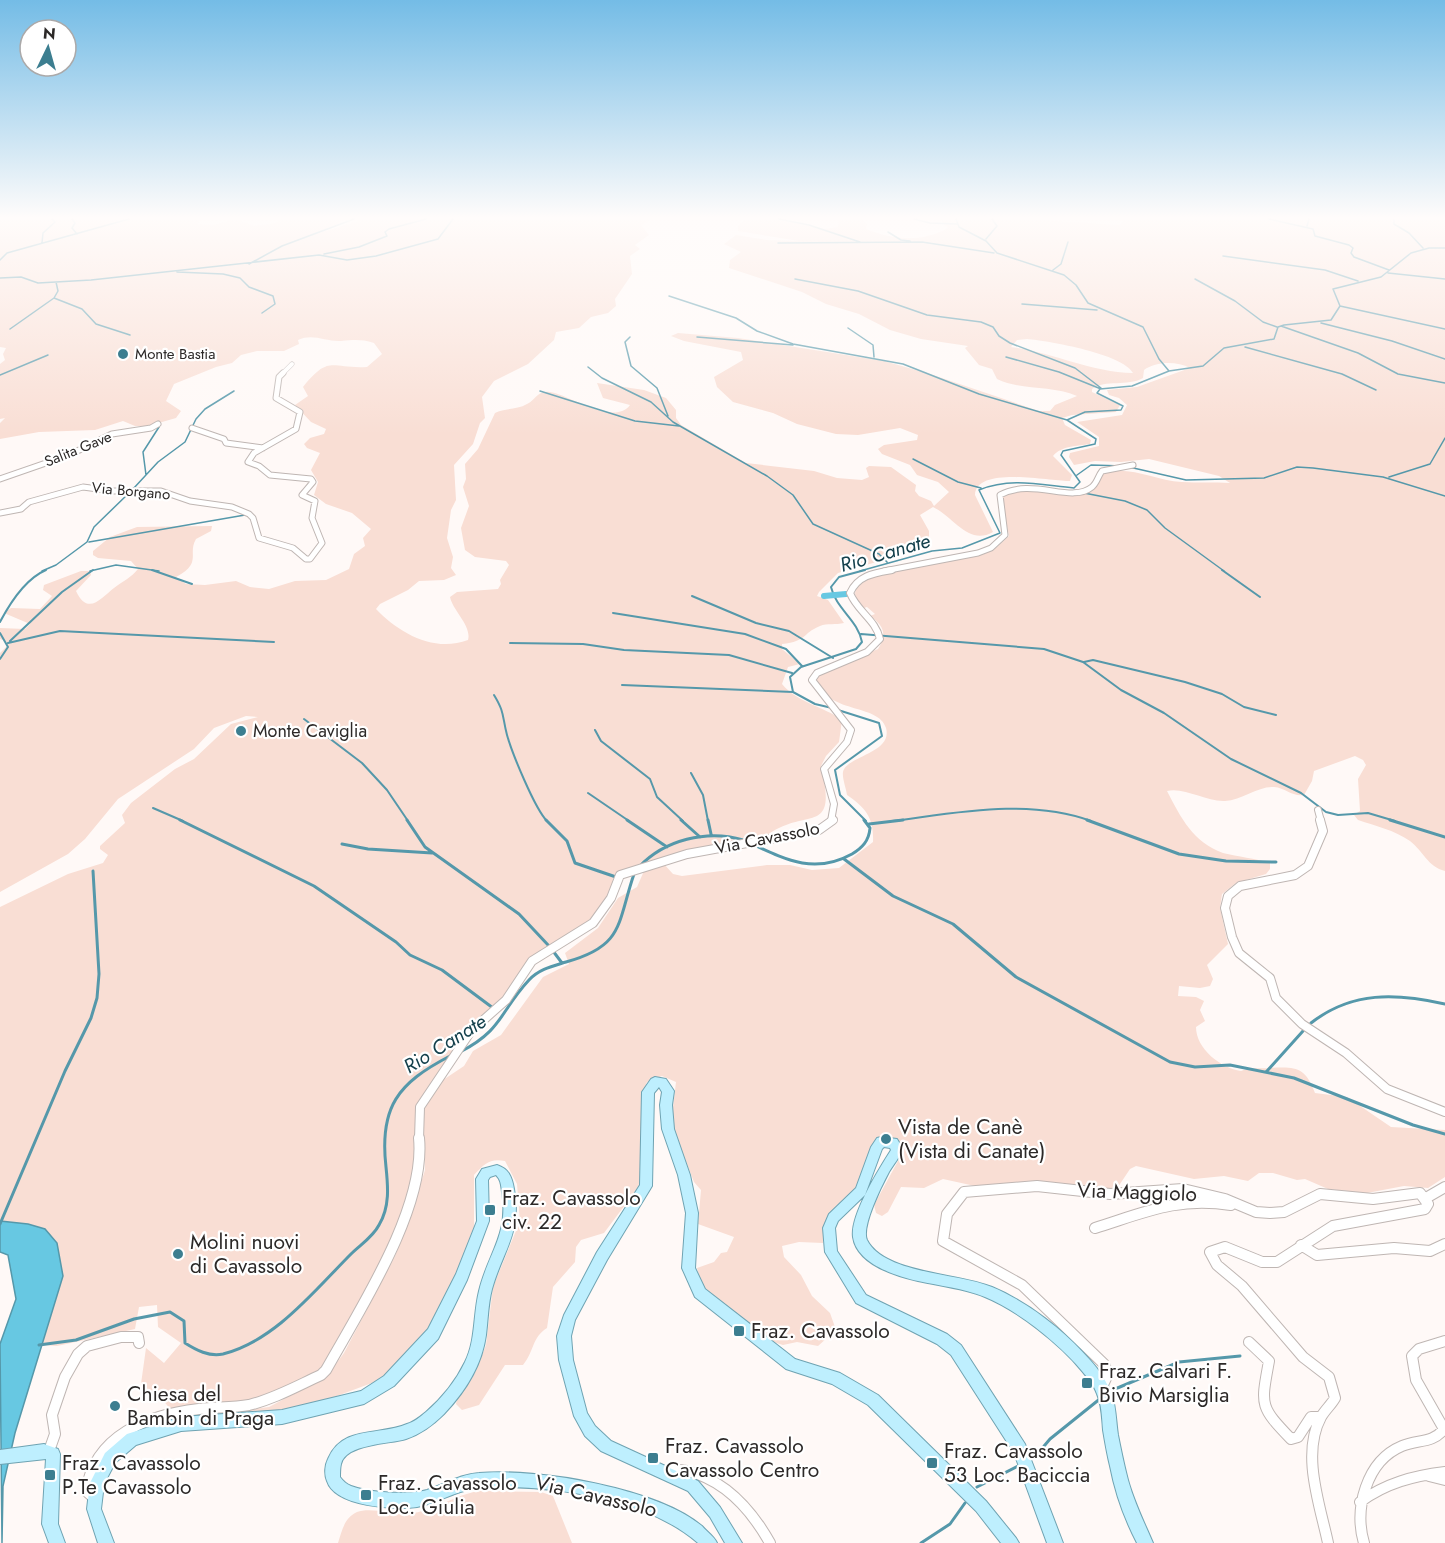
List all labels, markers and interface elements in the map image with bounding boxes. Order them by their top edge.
north arrow [18,18,78,78]
text: N [42,22,57,46]
place label: Monte Bastia [135,343,215,365]
marker: Monte Bastia [116,347,130,361]
street label: Salita Gave [41,425,115,472]
street label: Via Borgano [91,477,171,505]
water label: Rio Canate [836,526,934,580]
place label: Monte Caviglia [253,718,367,744]
marker: Monte Caviglia [234,724,248,738]
street label: Via Cavassolo [712,815,822,861]
water label: Rio Canate [398,1007,492,1081]
place label: Vista de Canè (Vista di Canate) [898,1112,1045,1166]
marker: Vista de Canè (Vista di Canate) [879,1132,893,1146]
street label: Via Maggiolo [1077,1175,1197,1209]
place label: Fraz. Cavassolo civ. 22 [502,1183,641,1237]
marker: Fraz. Cavassolo civ. 22 [483,1203,497,1217]
place label: Molini nuovi di Cavassolo [190,1227,302,1281]
marker: Molini nuovi di Cavassolo [171,1247,185,1261]
place label: Fraz. Cavassolo [751,1316,890,1346]
marker: Fraz. Cavassolo [732,1324,746,1338]
place label: Fraz. Calvari F. Bivio Marsiglia [1099,1356,1232,1410]
marker: Fraz. Calvari F. Bivio Marsiglia [1080,1376,1094,1390]
place label: Chiesa del Bambin di Praga [127,1379,274,1433]
marker: Chiesa del Bambin di Praga [108,1399,122,1413]
place label: Fraz. Cavassolo Cavassolo Centro [665,1431,819,1485]
place label: Fraz. Cavassolo 53 Loc. Baciccia [944,1436,1090,1490]
place label: Fraz. Cavassolo P.Te Cavassolo [62,1448,201,1502]
marker: Fraz. Cavassolo Cavassolo Centro [646,1451,660,1465]
marker: Fraz. Cavassolo 53 Loc. Baciccia [925,1456,939,1470]
street label: Via Cavassolo [532,1467,660,1525]
marker: Fraz. Cavassolo P.Te Cavassolo [43,1468,57,1482]
place label: Fraz. Cavassolo Loc. Giulia [378,1468,517,1522]
marker: Fraz. Cavassolo Loc. Giulia [359,1488,373,1502]

